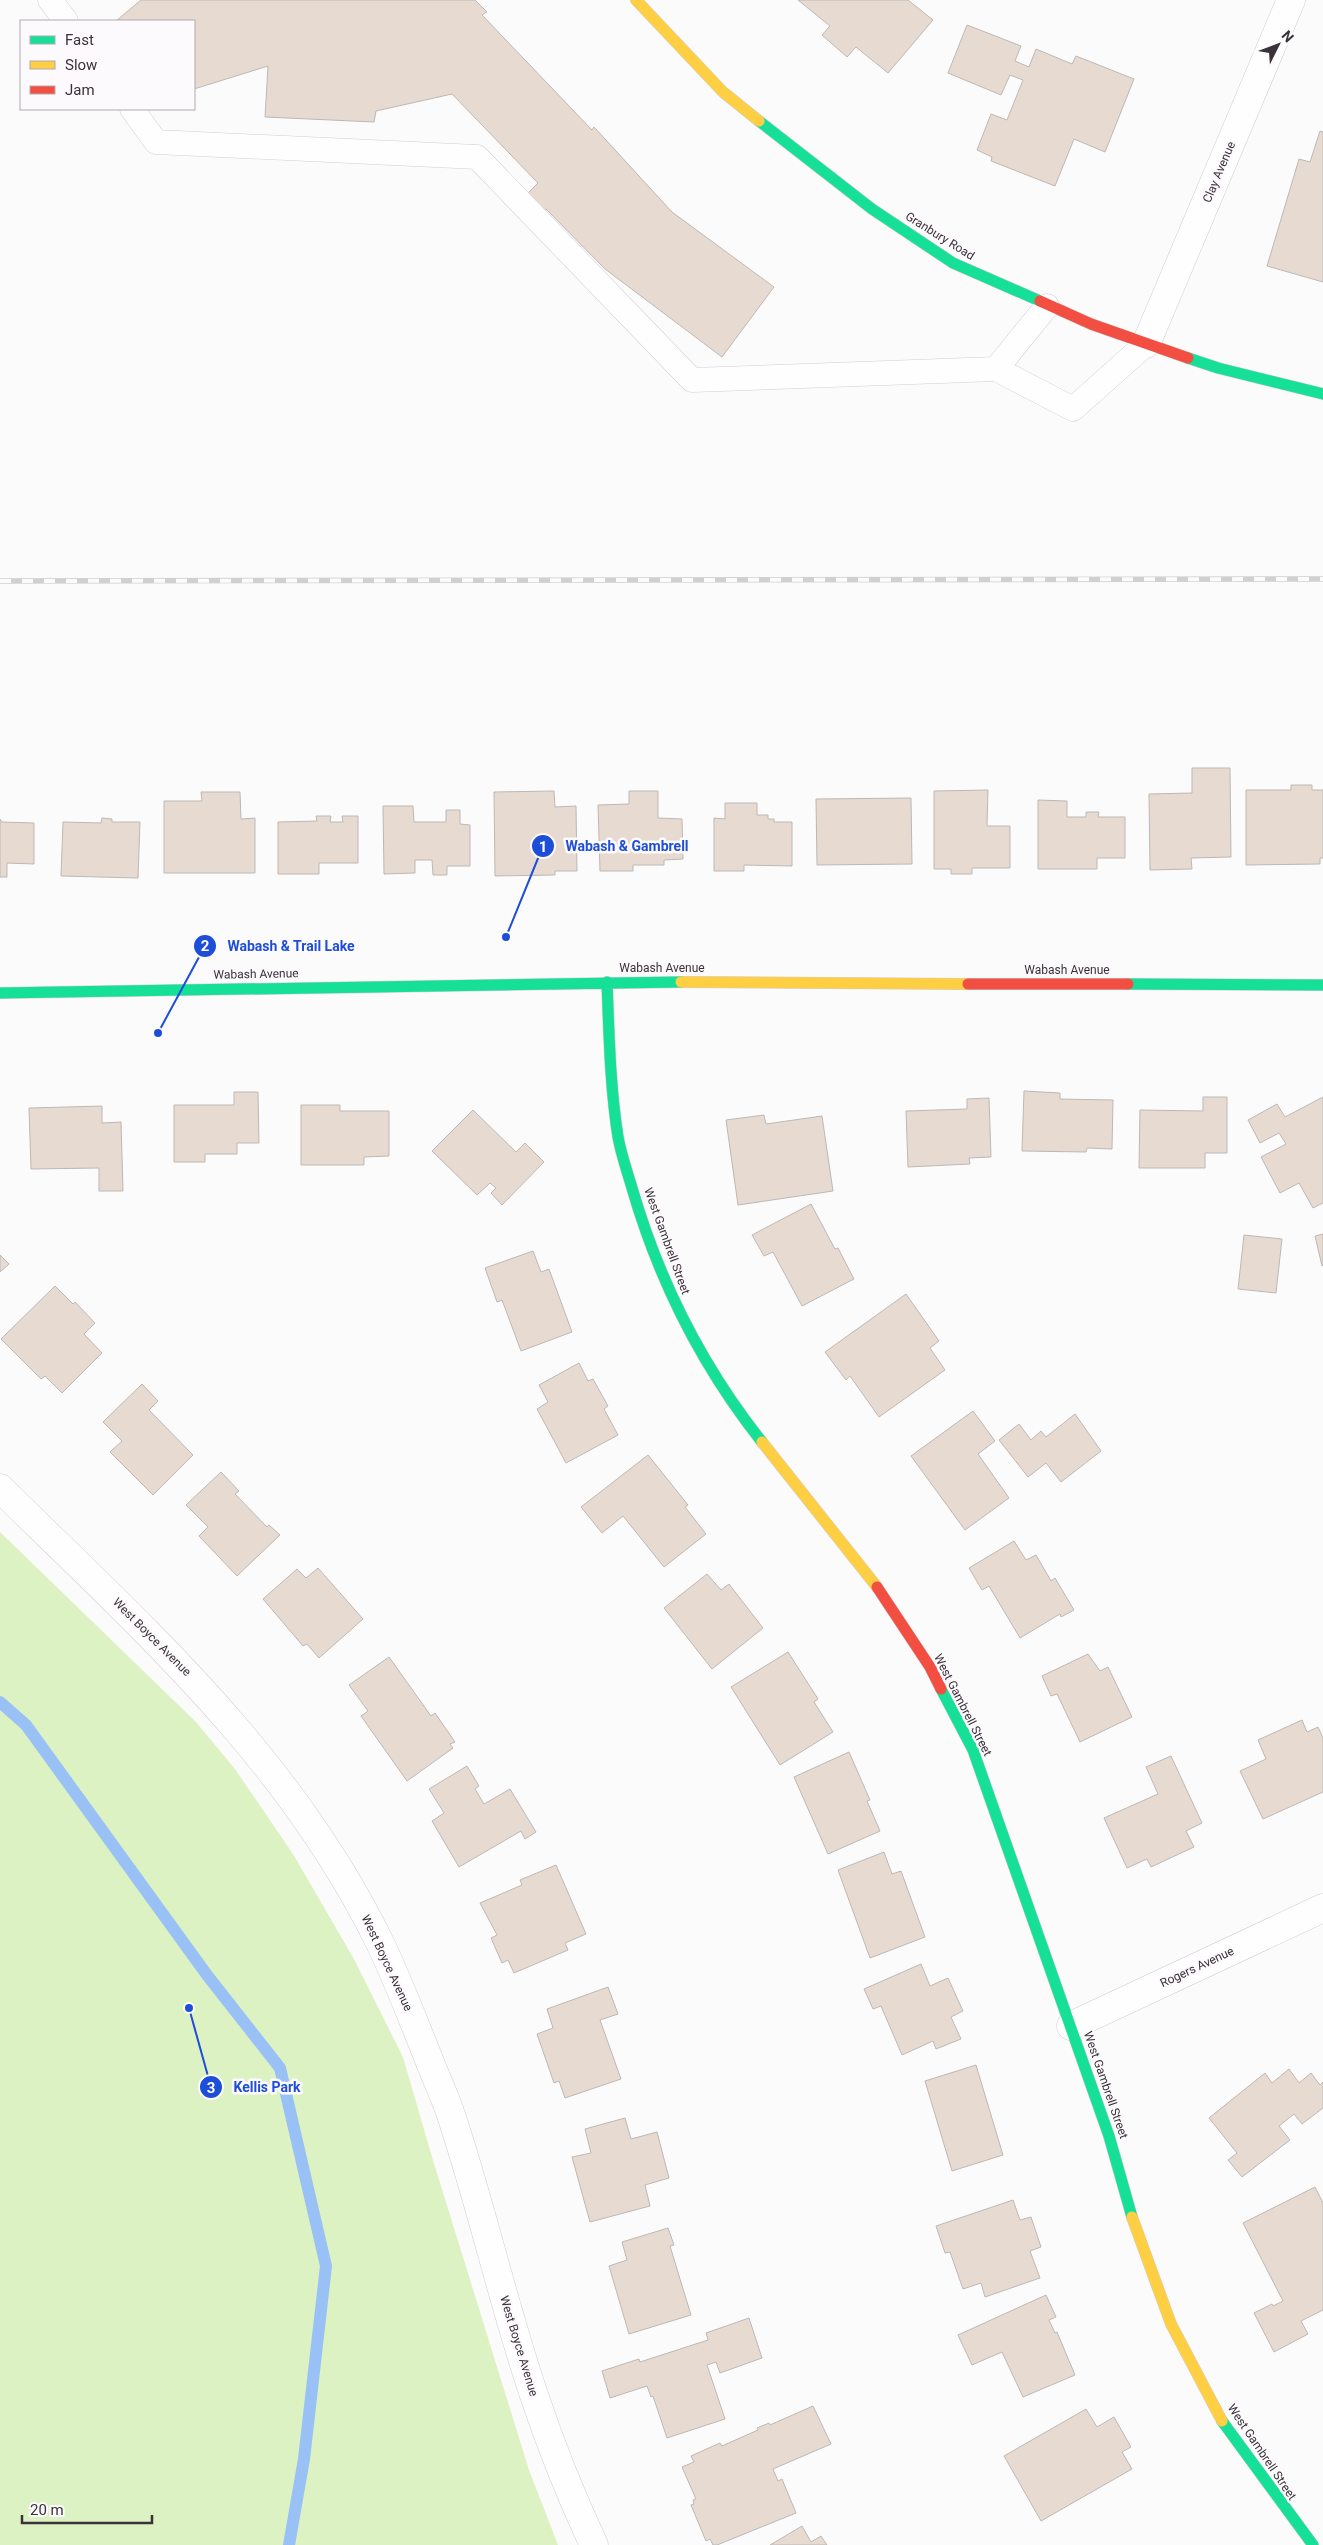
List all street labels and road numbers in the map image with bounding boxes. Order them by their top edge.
street label: Clay Avenue [1200,139,1238,205]
street label: Granbury Road [903,209,977,263]
street label: Wabash Avenue [619,961,705,975]
street label: Wabash Avenue [1024,963,1110,977]
street label: Wabash Avenue [213,966,299,982]
street label: West Gambrell Street [641,1186,693,1296]
street label: West Boyce Avenue [110,1595,194,1679]
street label: West Gambrell Street [931,1652,995,1758]
street label: West Boyce Avenue [359,1913,415,2013]
street label: Rogers Avenue [1158,1944,1236,1990]
street label: West Gambrell Street [1081,2029,1131,2141]
street label: West Boyce Avenue [497,2294,541,2398]
street label: West Gambrell Street [1225,2401,1299,2503]

